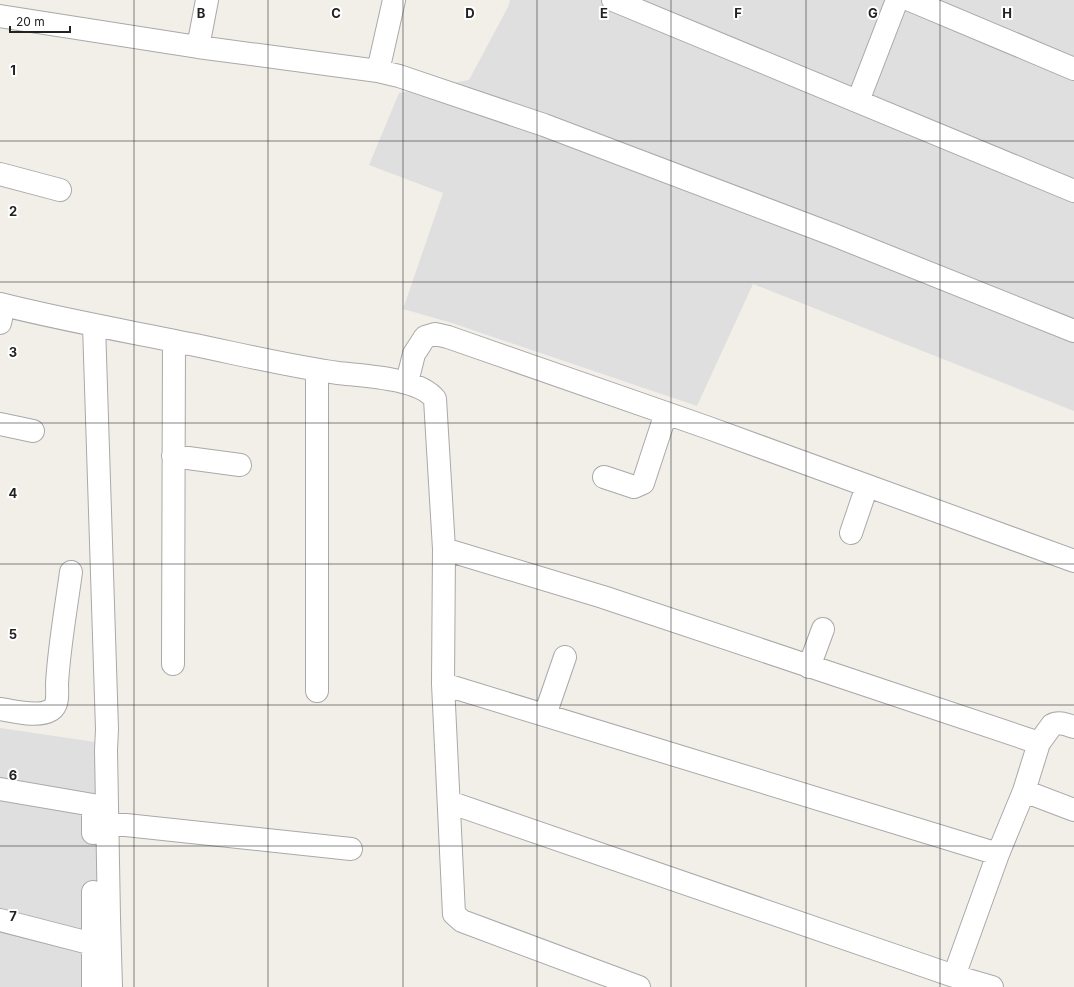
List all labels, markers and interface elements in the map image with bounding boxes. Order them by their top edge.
text: B [197,5,206,21]
text: C [331,5,341,21]
text: D [465,5,475,21]
text: E [600,5,608,21]
text: F [734,5,742,21]
text: G [868,5,878,21]
text: H [1002,5,1012,21]
scale bar [10,8,70,34]
text: 20 m [16,14,45,29]
text: 1 [10,62,16,78]
text: 2 [9,203,17,219]
text: 3 [9,344,17,360]
text: 4 [9,485,18,501]
text: 5 [9,626,17,642]
text: 6 [9,767,17,783]
text: 7 [9,908,17,924]

